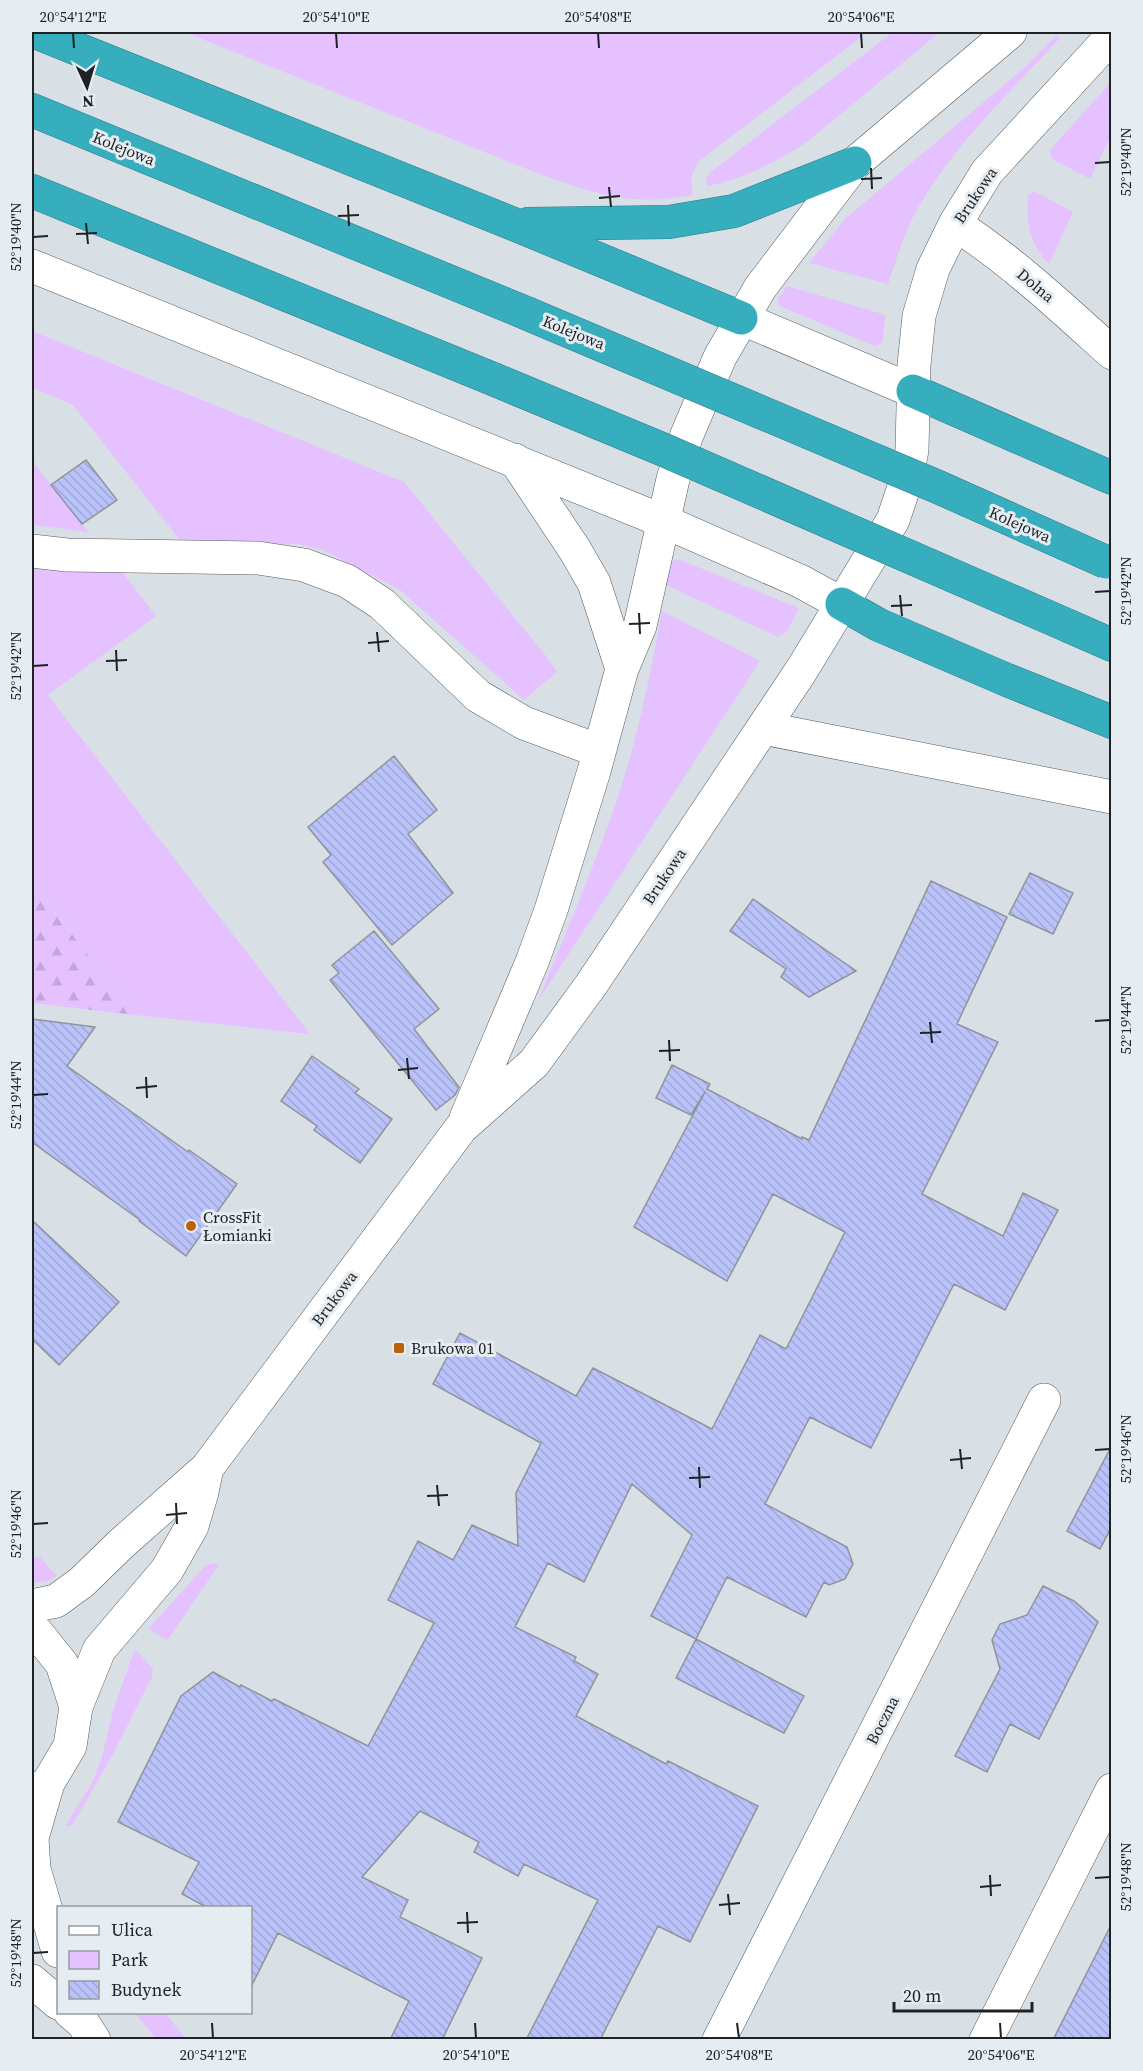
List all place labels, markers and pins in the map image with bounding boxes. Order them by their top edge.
place label: CrossFit Łomianki [203,1206,272,1246]
marker: CrossFit Łomianki [184,1219,198,1233]
place label: Brukowa 01 [411,1337,494,1359]
marker: Brukowa 01 [392,1341,406,1355]

